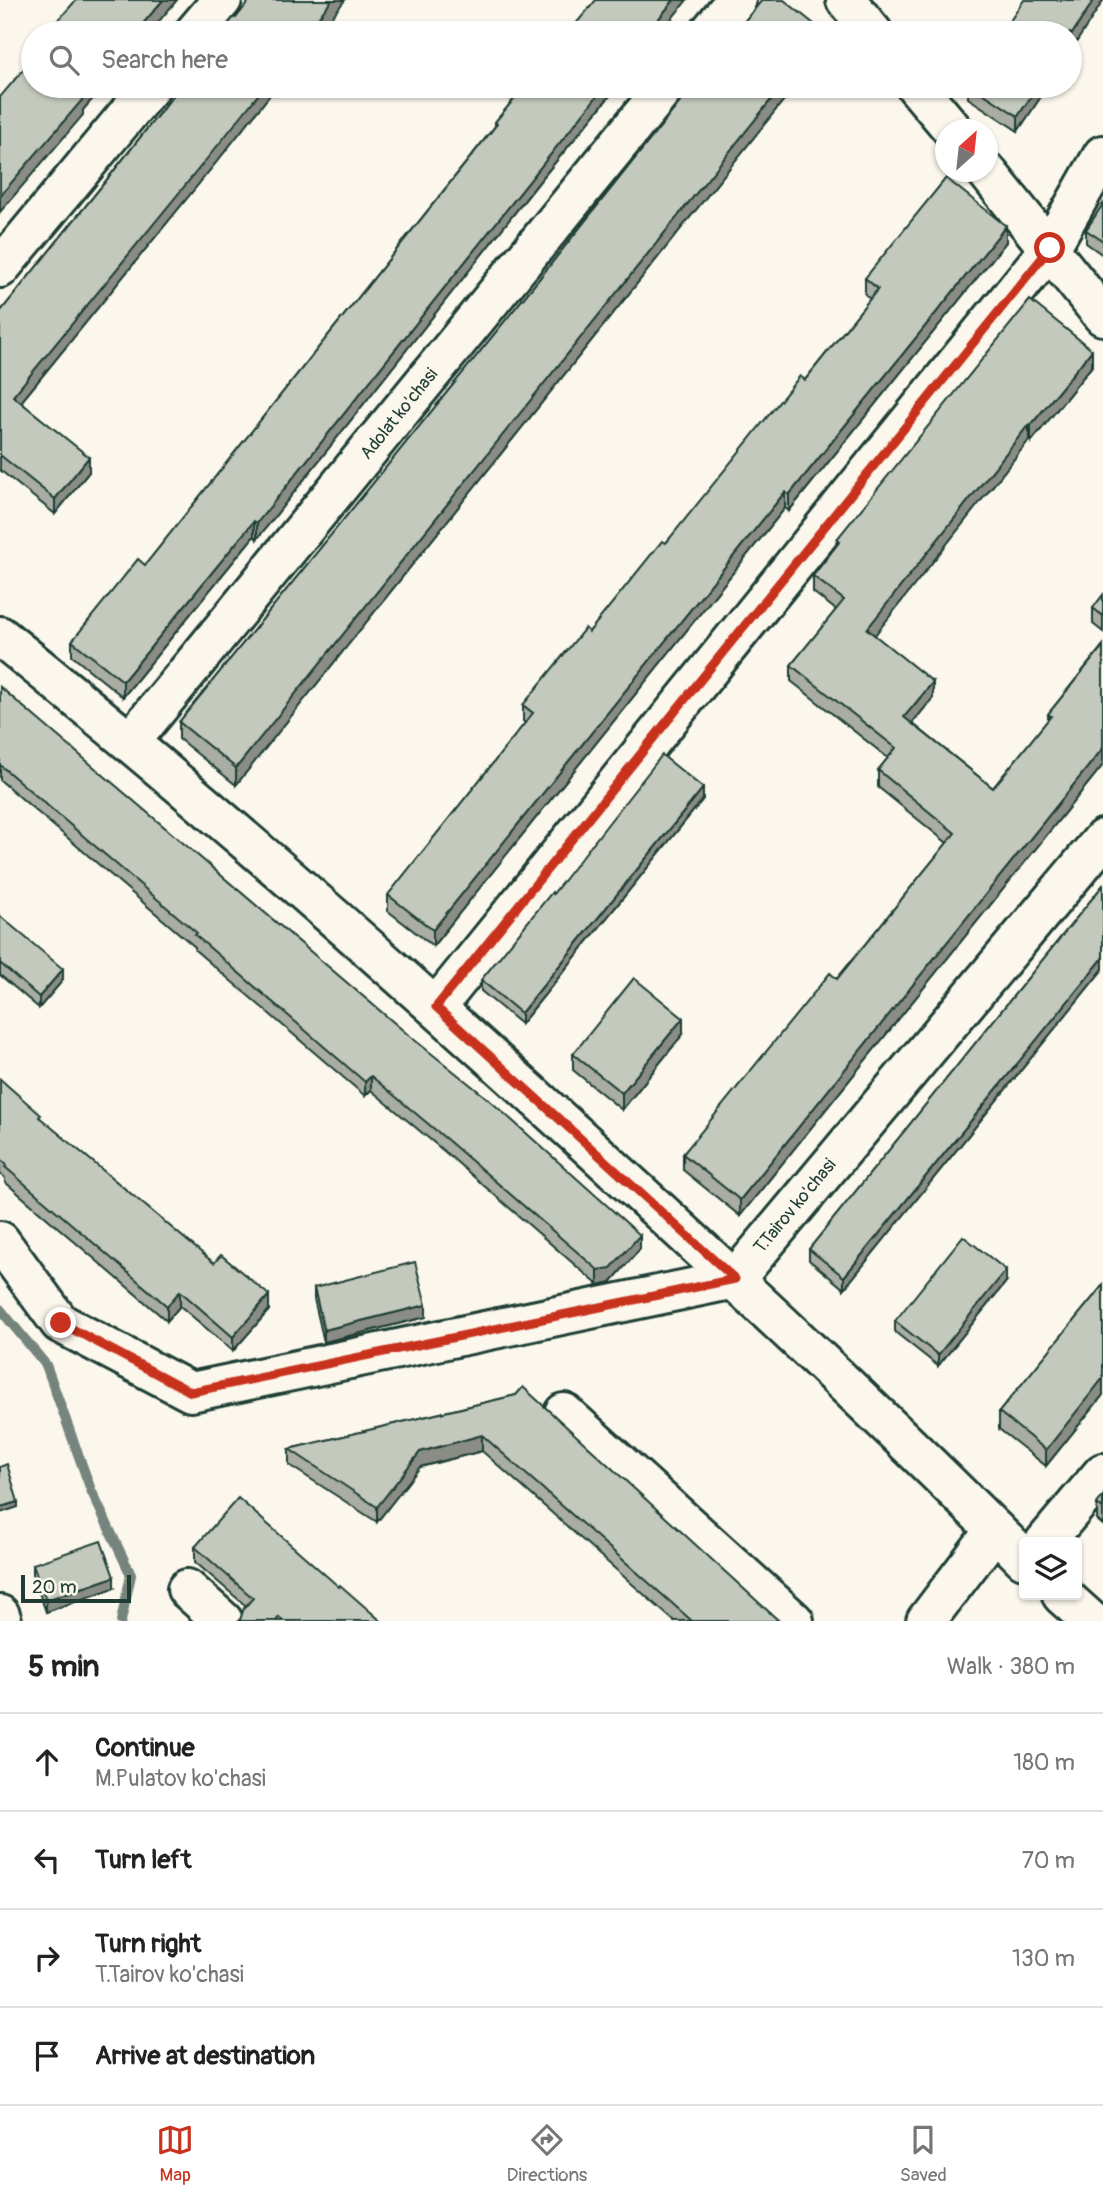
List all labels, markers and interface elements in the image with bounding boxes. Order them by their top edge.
search box [21,21,1082,98]
icon: search [45,41,83,79]
text: Search here [101,44,228,76]
north arrow [935,119,998,182]
route start [1034,232,1065,263]
street label: Adolat ko'chasi [355,364,443,464]
street label: T.Tairov ko'chasi [749,1154,841,1258]
route end [45,1307,76,1338]
map controls [1019,1537,1082,1600]
button: layers [1019,1537,1082,1600]
scale bar [21,1572,131,1604]
text: 20 m [32,1575,77,1599]
text: 5 min [28,1648,99,1685]
text: Walk · 380 m [947,1652,1075,1681]
text: Continue [95,1732,195,1764]
icon: ahead [28,1743,66,1781]
text: 180 m [1013,1748,1075,1777]
text: M.Pulatov ko'chasi [95,1764,266,1793]
icon: left [28,1841,66,1879]
text: Turn left [95,1844,191,1876]
text: 70 m [1022,1846,1075,1875]
text: Turn right [95,1928,201,1960]
icon: right [28,1939,66,1977]
text: 130 m [1012,1944,1075,1973]
text: T.Tairov ko'chasi [95,1960,244,1989]
icon: arrive [28,2037,66,2075]
text: Arrive at destination [95,2040,315,2072]
tab: Map [156,2121,194,2187]
tab: Directions [507,2121,587,2187]
tab: Saved [900,2121,947,2187]

